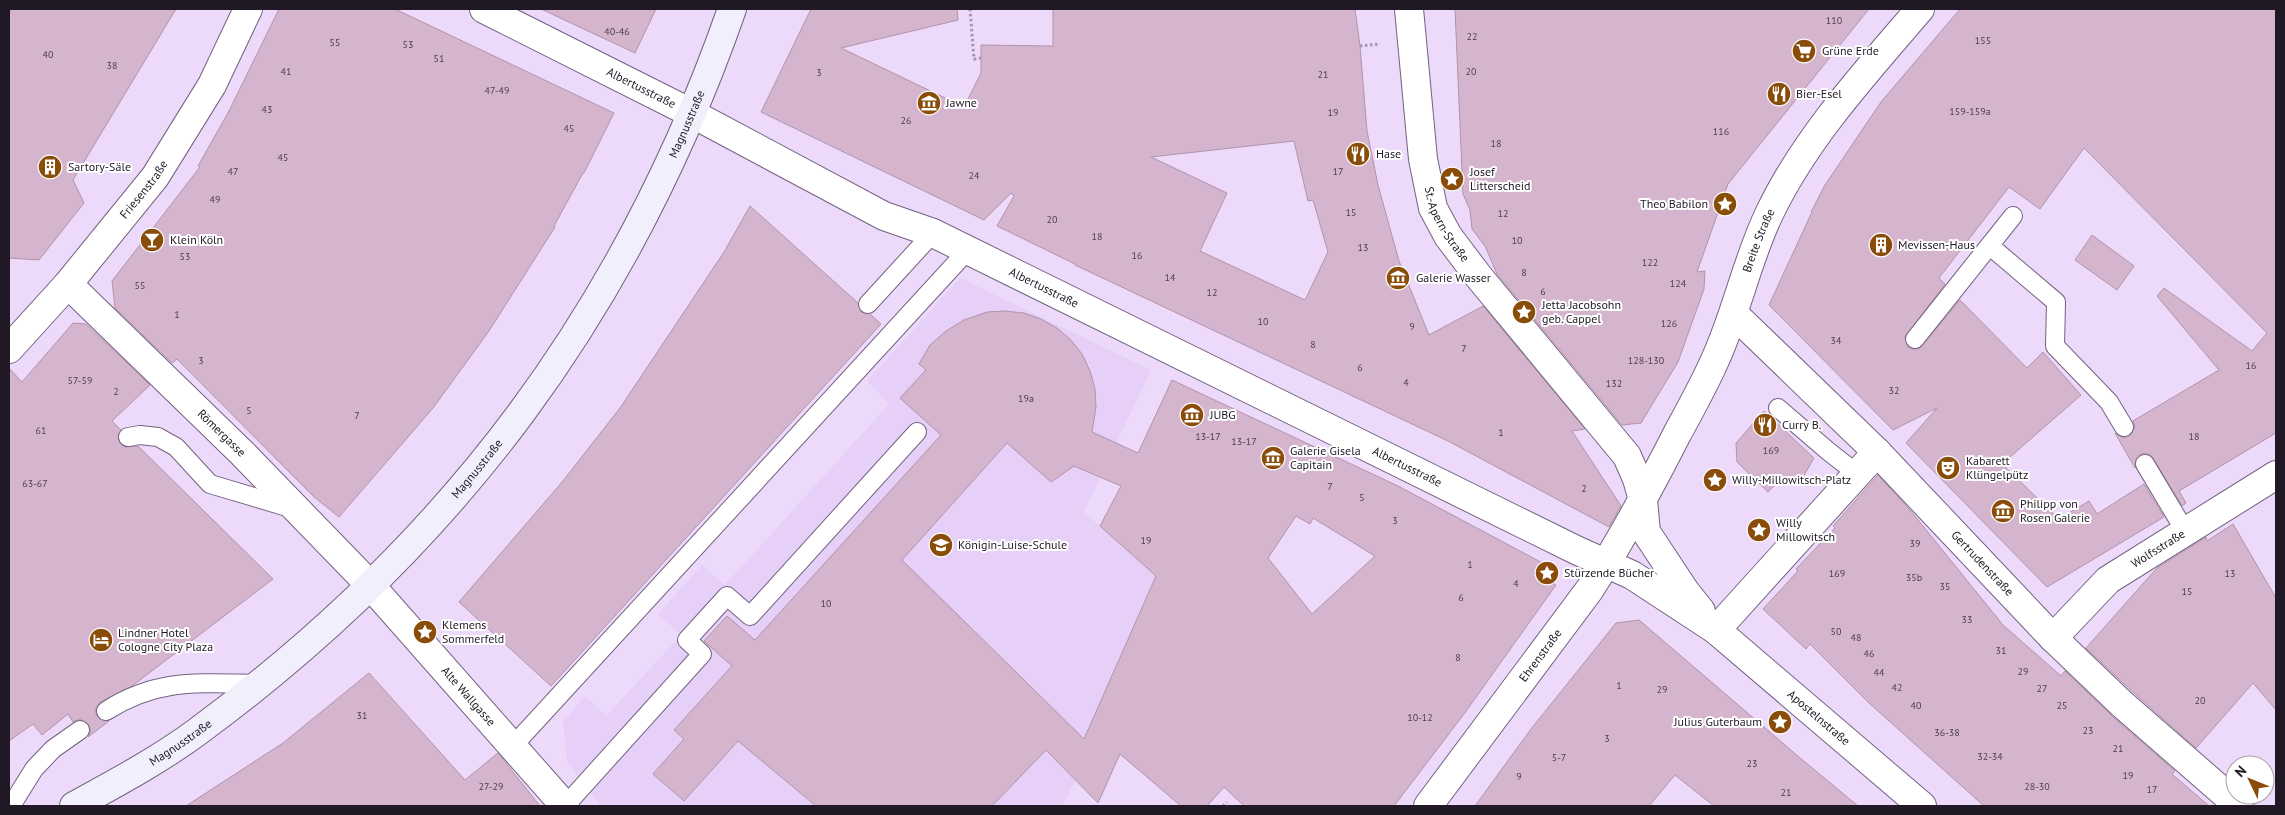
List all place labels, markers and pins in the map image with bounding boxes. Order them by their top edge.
supermarket icon: Grüne Erde [1791,38,1817,64]
place label: Grüne Erde [1822,43,1879,58]
restaurant icon: Bier-Esel [1766,81,1792,107]
place label: Bier-Esel [1796,86,1842,101]
museum icon: Jawne [916,90,942,116]
place label: Jawne [945,95,977,110]
restaurant icon: Hase [1345,141,1371,167]
place label: Hase [1376,146,1401,161]
building icon: Sartory-Säle [37,154,63,180]
place label: Sartory-Säle [68,159,131,174]
place label: Josef Litterscheid [1469,164,1530,193]
place icon: Josef Litterscheid [1439,166,1465,192]
place icon: Theo Babilon [1712,191,1738,217]
place label: Theo Babilon [1640,196,1708,211]
bar icon: Klein Köln [139,227,165,253]
place label: Klein Köln [170,232,223,247]
building icon: Mevissen-Haus [1868,232,1894,258]
place label: Mevissen-Haus [1898,237,1975,252]
museum icon: Galerie Wasser [1385,265,1411,291]
place label: Galerie Wasser [1416,270,1491,285]
place label: Jetta Jacobsohn geb. Cappel [1541,297,1621,326]
place icon: Jetta Jacobsohn geb. Cappel [1511,299,1537,325]
museum icon: JUBG [1179,402,1205,428]
place label: JUBG [1209,407,1236,422]
restaurant icon: Curry B. [1752,412,1778,438]
place label: Curry B. [1782,417,1821,432]
place label: Galerie Gisela Capitain [1290,443,1361,472]
museum icon: Galerie Gisela Capitain [1260,445,1286,471]
place label: Kabarett Klüngelpütz [1966,453,2028,482]
theatre icon: Kabarett Klüngelpütz [1935,455,1961,481]
place icon: Willy-Millowitsch-Platz [1702,467,1728,493]
place label: Willy-Millowitsch-Platz [1732,472,1851,487]
place label: Philipp von Rosen Galerie [2020,496,2090,525]
museum icon: Philipp von Rosen Galerie [1990,498,2016,524]
place label: Willy Millowitsch [1776,515,1835,544]
place icon: Willy Millowitsch [1746,517,1772,543]
school or university icon: Königin-Luise-Schule [928,532,954,558]
place label: Königin-Luise-Schule [958,537,1067,552]
place icon: Stürzende Bücher [1534,560,1560,586]
place label: Stürzende Bücher [1564,565,1654,580]
place label: Klemens Sommerfeld [442,617,504,646]
place icon: Klemens Sommerfeld [412,619,438,645]
place label: Lindner Hotel Cologne City Plaza [118,625,213,654]
hotel icon: Lindner Hotel Cologne City Plaza [88,627,114,653]
place icon: Julius Guterbaum [1767,709,1793,735]
place label: Julius Guterbaum [1673,714,1762,729]

